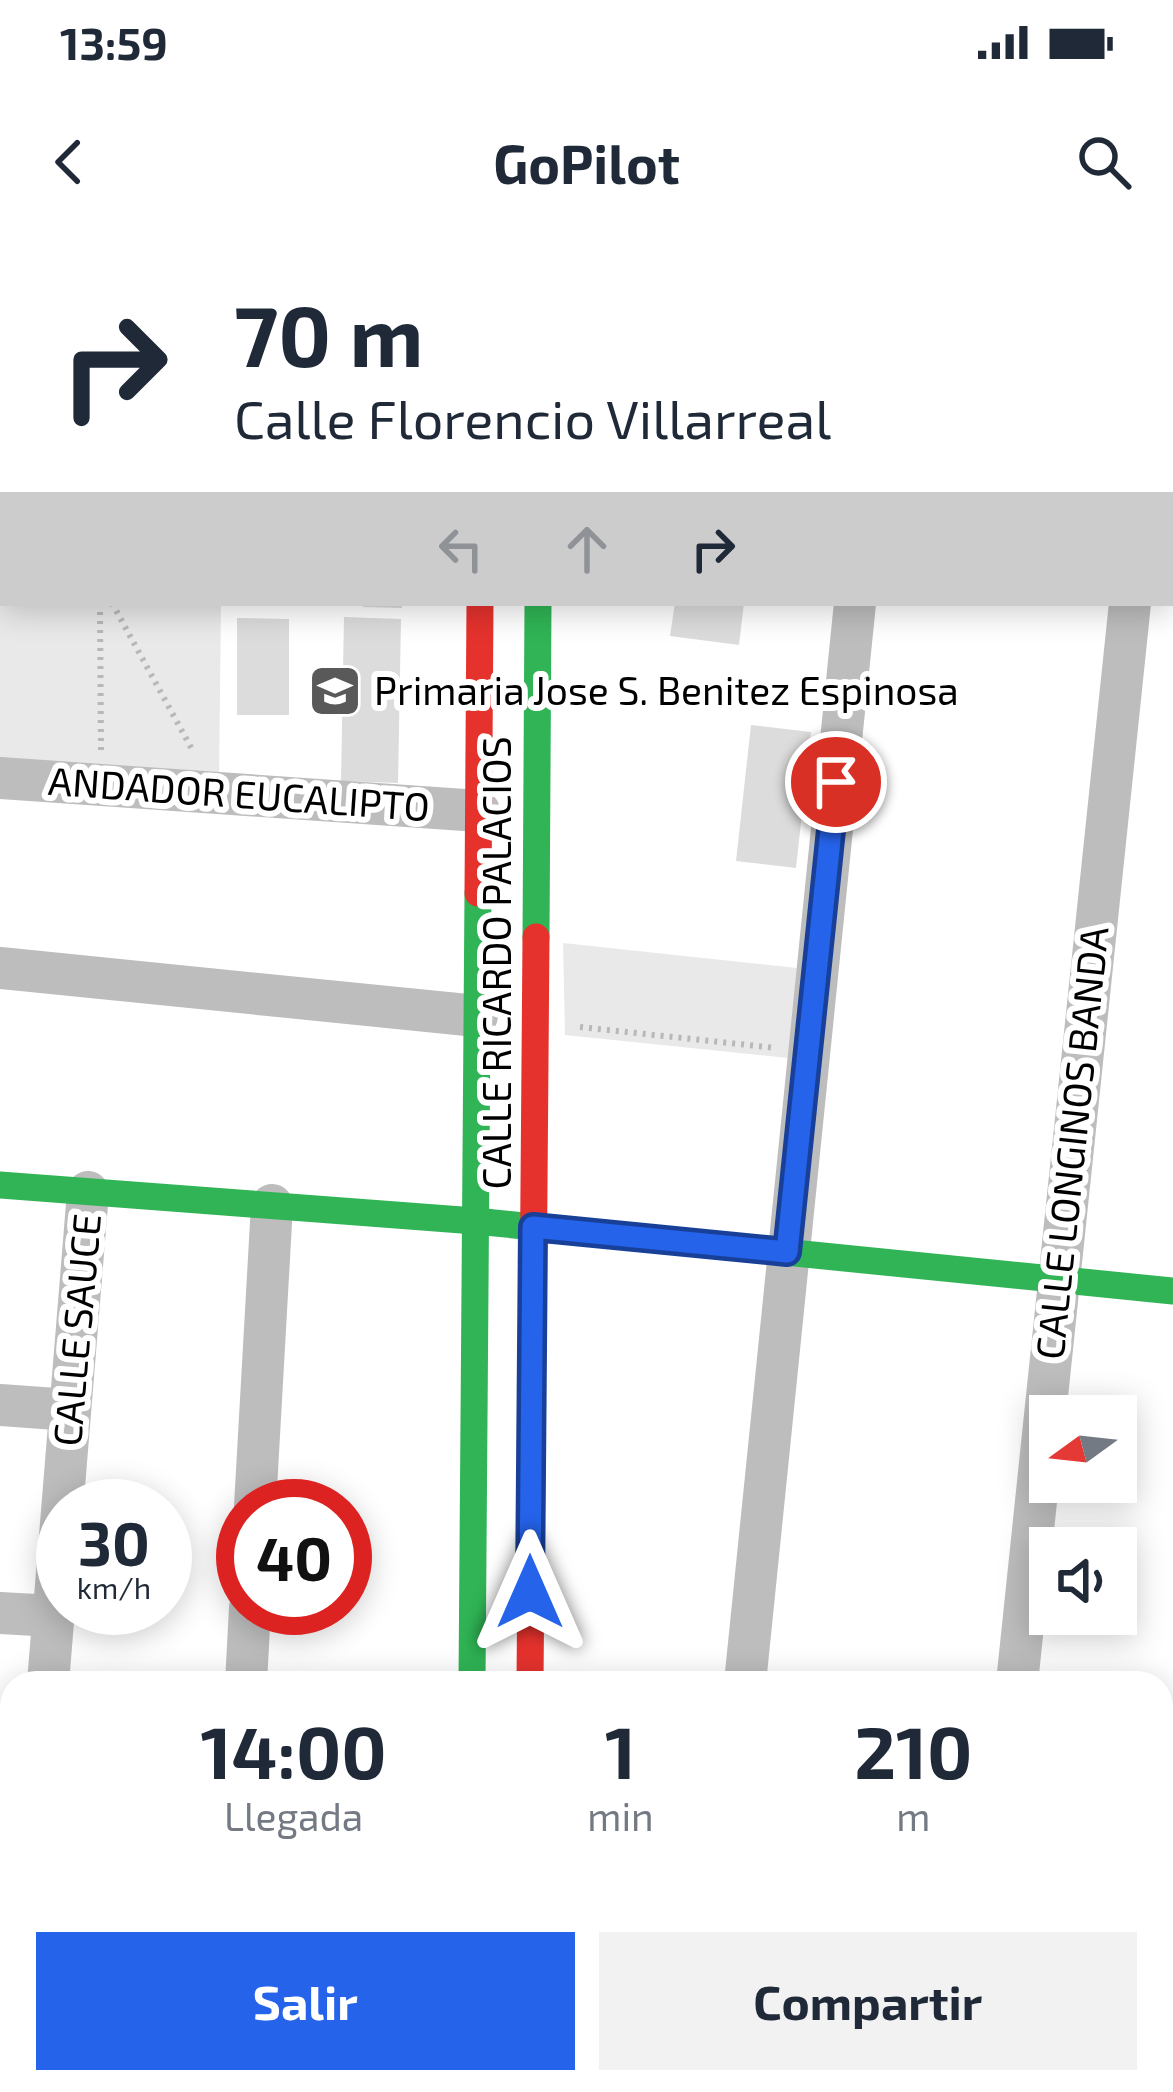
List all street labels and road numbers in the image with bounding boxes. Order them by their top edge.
street label: CALLE RICARDO PALACIOS [472,736,519,1190]
street label: ANDADOR EUCALIPTO [47,756,431,829]
street label: CALLE LONGINOS BANDA [1024,924,1117,1362]
street label: CALLE SAUCE [42,1212,109,1448]

